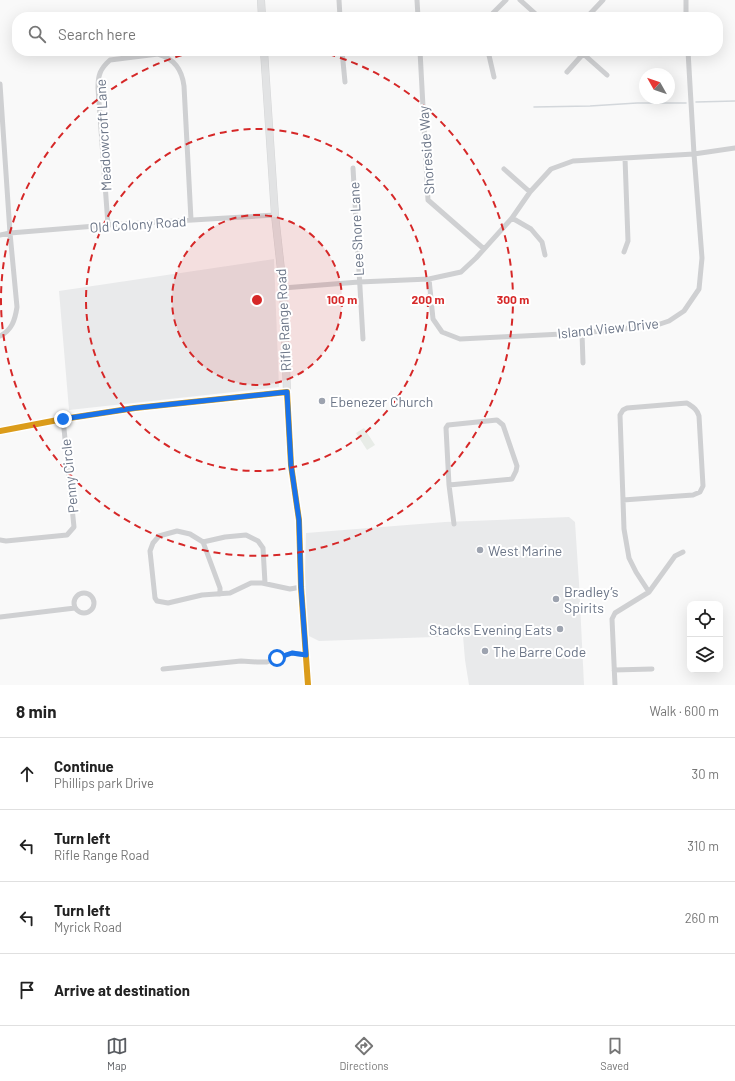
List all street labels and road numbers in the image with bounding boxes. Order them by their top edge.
street label: Meadowcroft Lane [92,79,114,191]
street label: Shoreside Way [414,104,438,195]
street label: Lee Shore Lane [345,182,367,276]
street label: Old Colony Road [89,212,187,236]
street label: Rifle Range Road [272,268,294,372]
street label: Island View Drive [556,314,660,342]
street label: Penny Circle [57,438,81,514]

